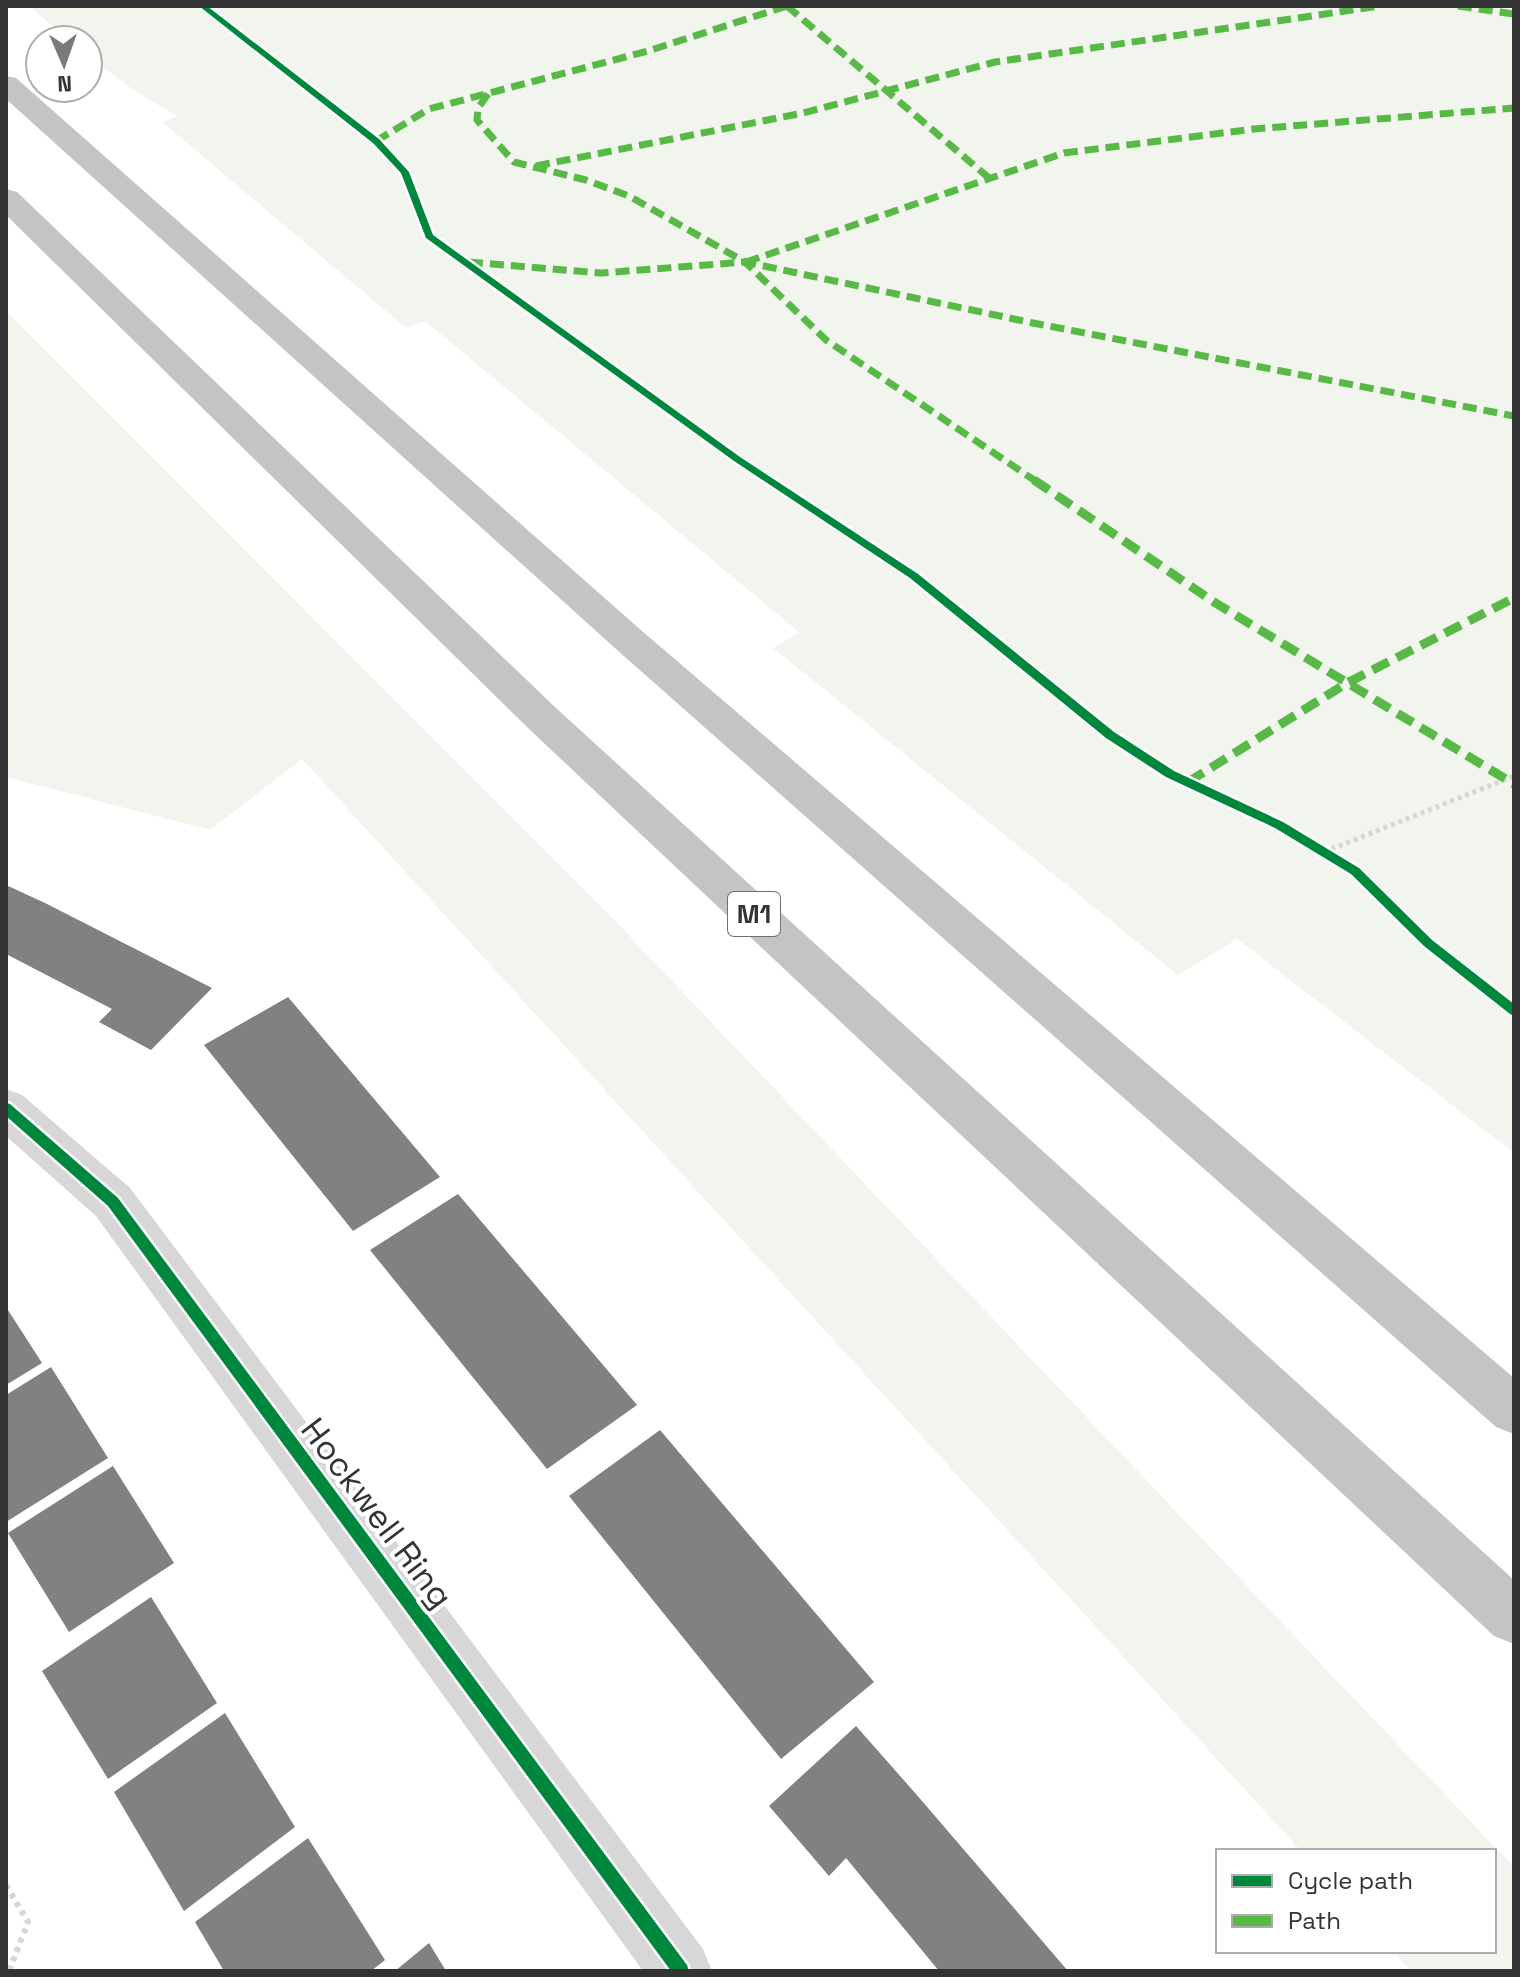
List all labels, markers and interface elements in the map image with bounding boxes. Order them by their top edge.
north arrow [24,24,104,104]
text: N [57,70,73,98]
road number: M1 [728,892,780,936]
street label: Hockwell Ring [292,1409,462,1617]
legend [1216,1849,1496,1953]
text: Cycle path [1288,1865,1413,1896]
text: Path [1288,1905,1341,1936]

